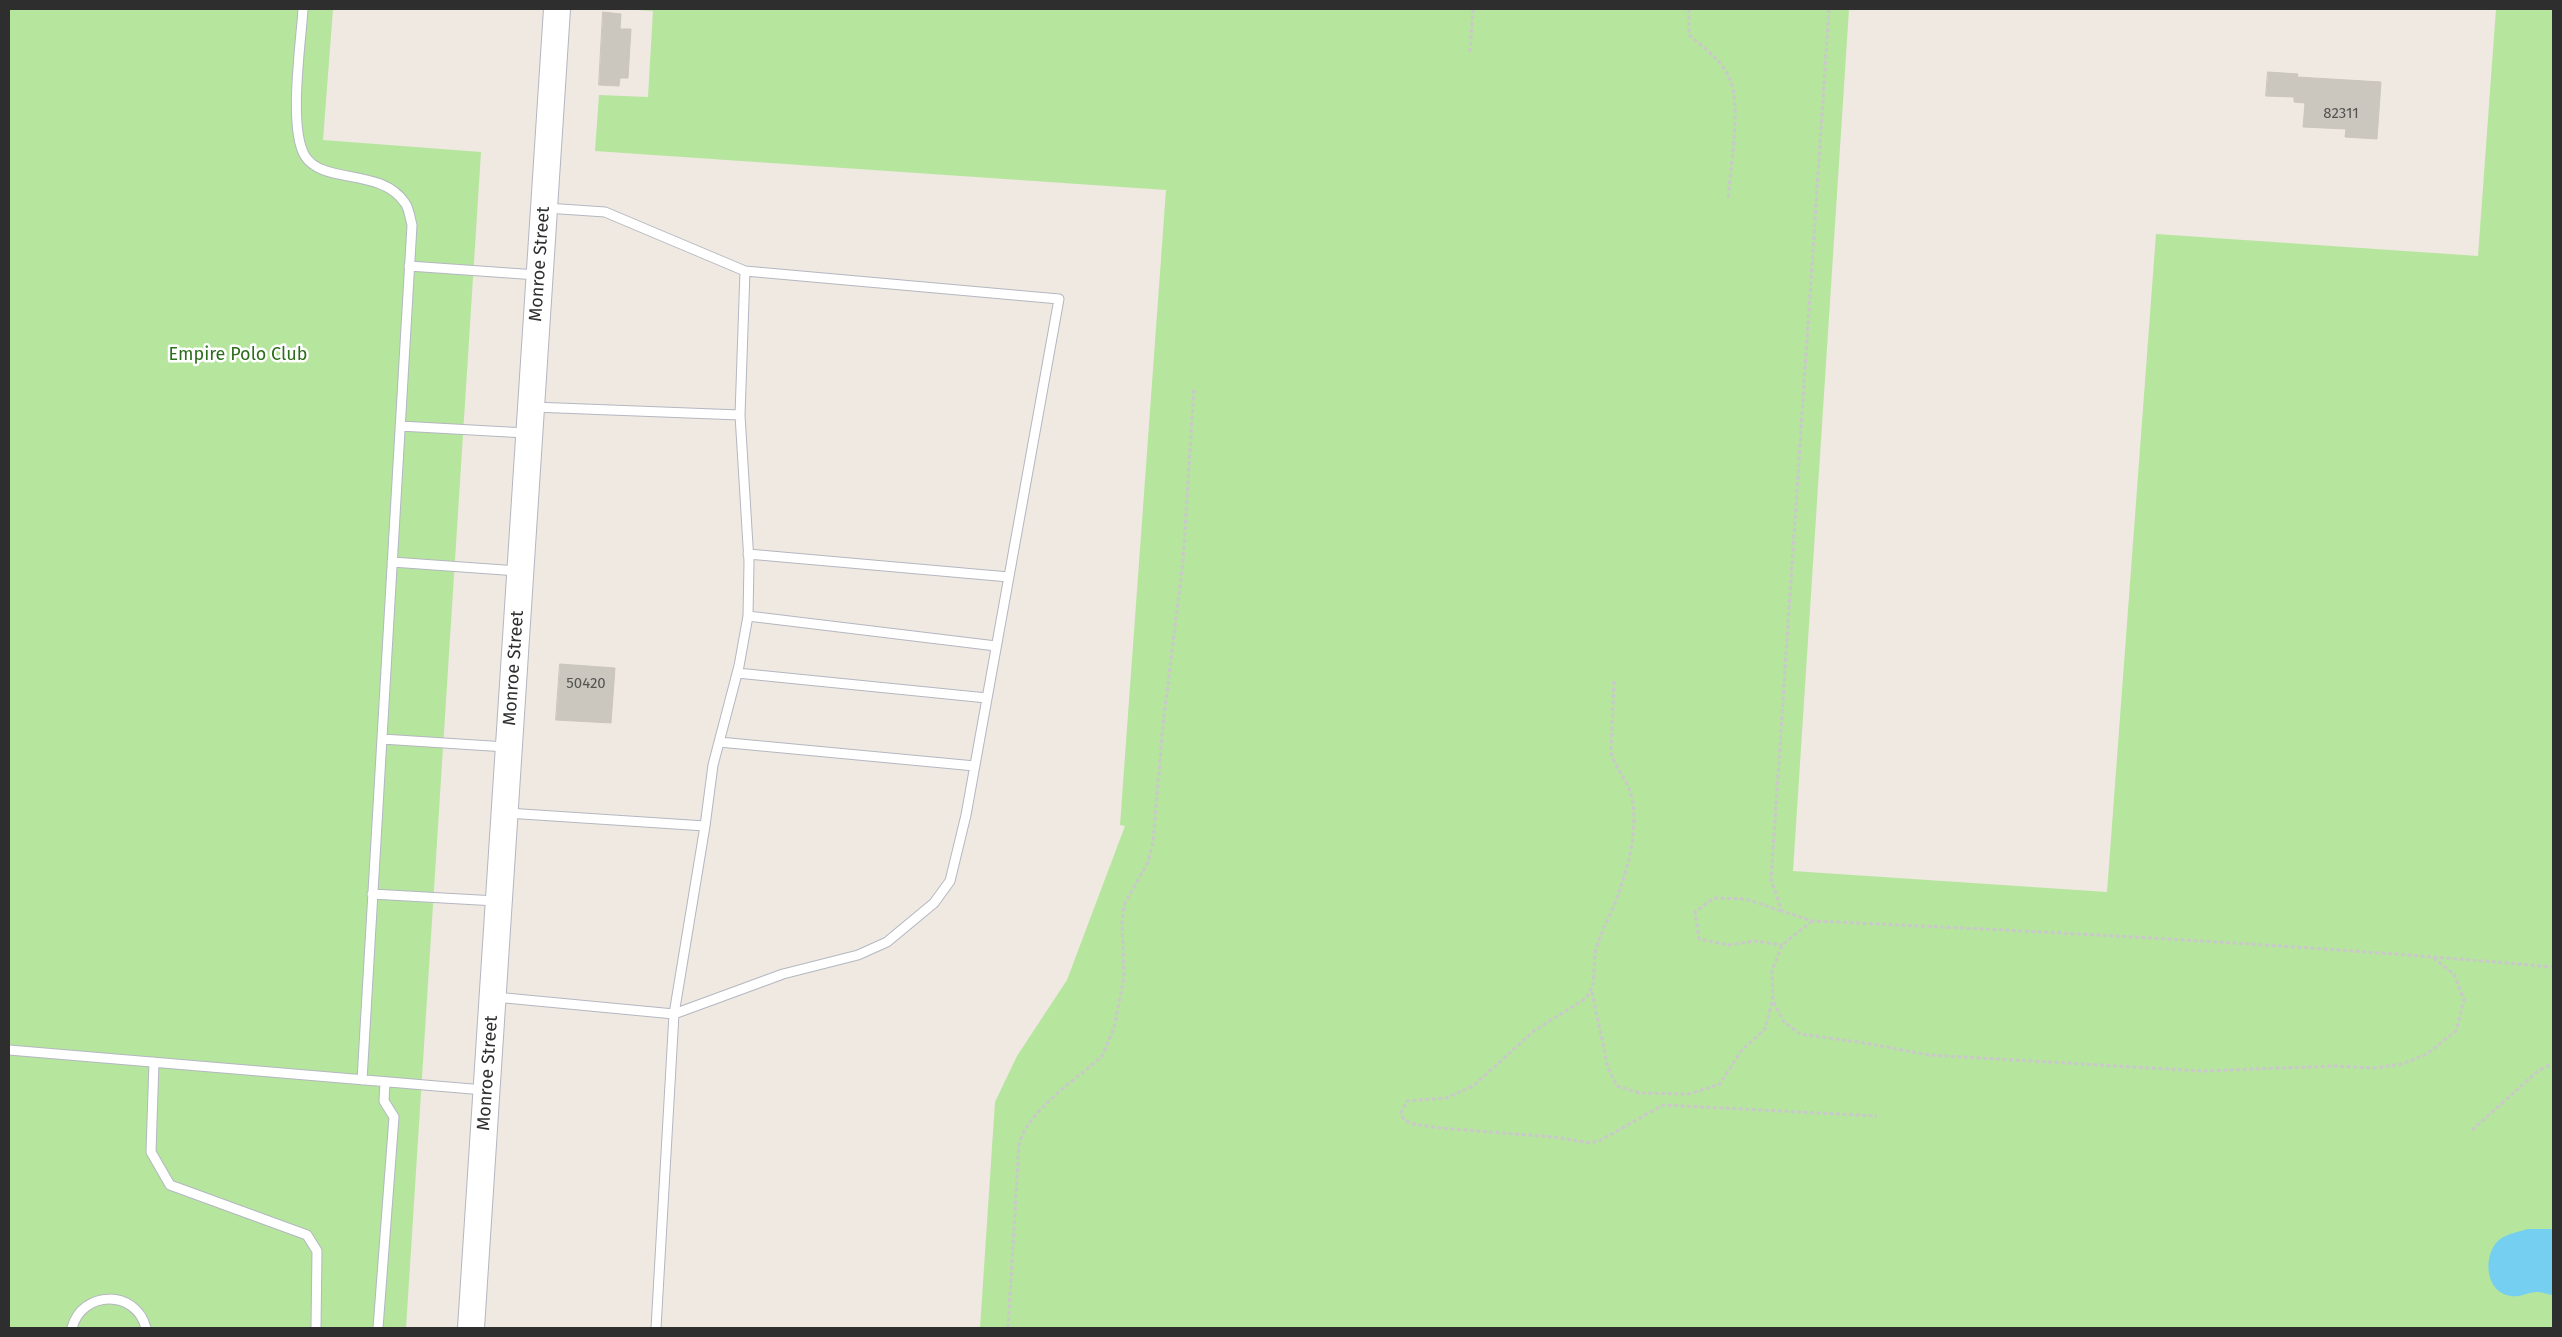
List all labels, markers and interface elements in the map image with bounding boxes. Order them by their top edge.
house number: 82311 [2323,105,2359,123]
street label: Monroe Street [525,206,555,322]
park label: Empire Polo Club [169,344,307,366]
street label: Monroe Street [499,610,529,726]
house number: 50420 [566,675,606,693]
street label: Monroe Street [473,1015,503,1131]

